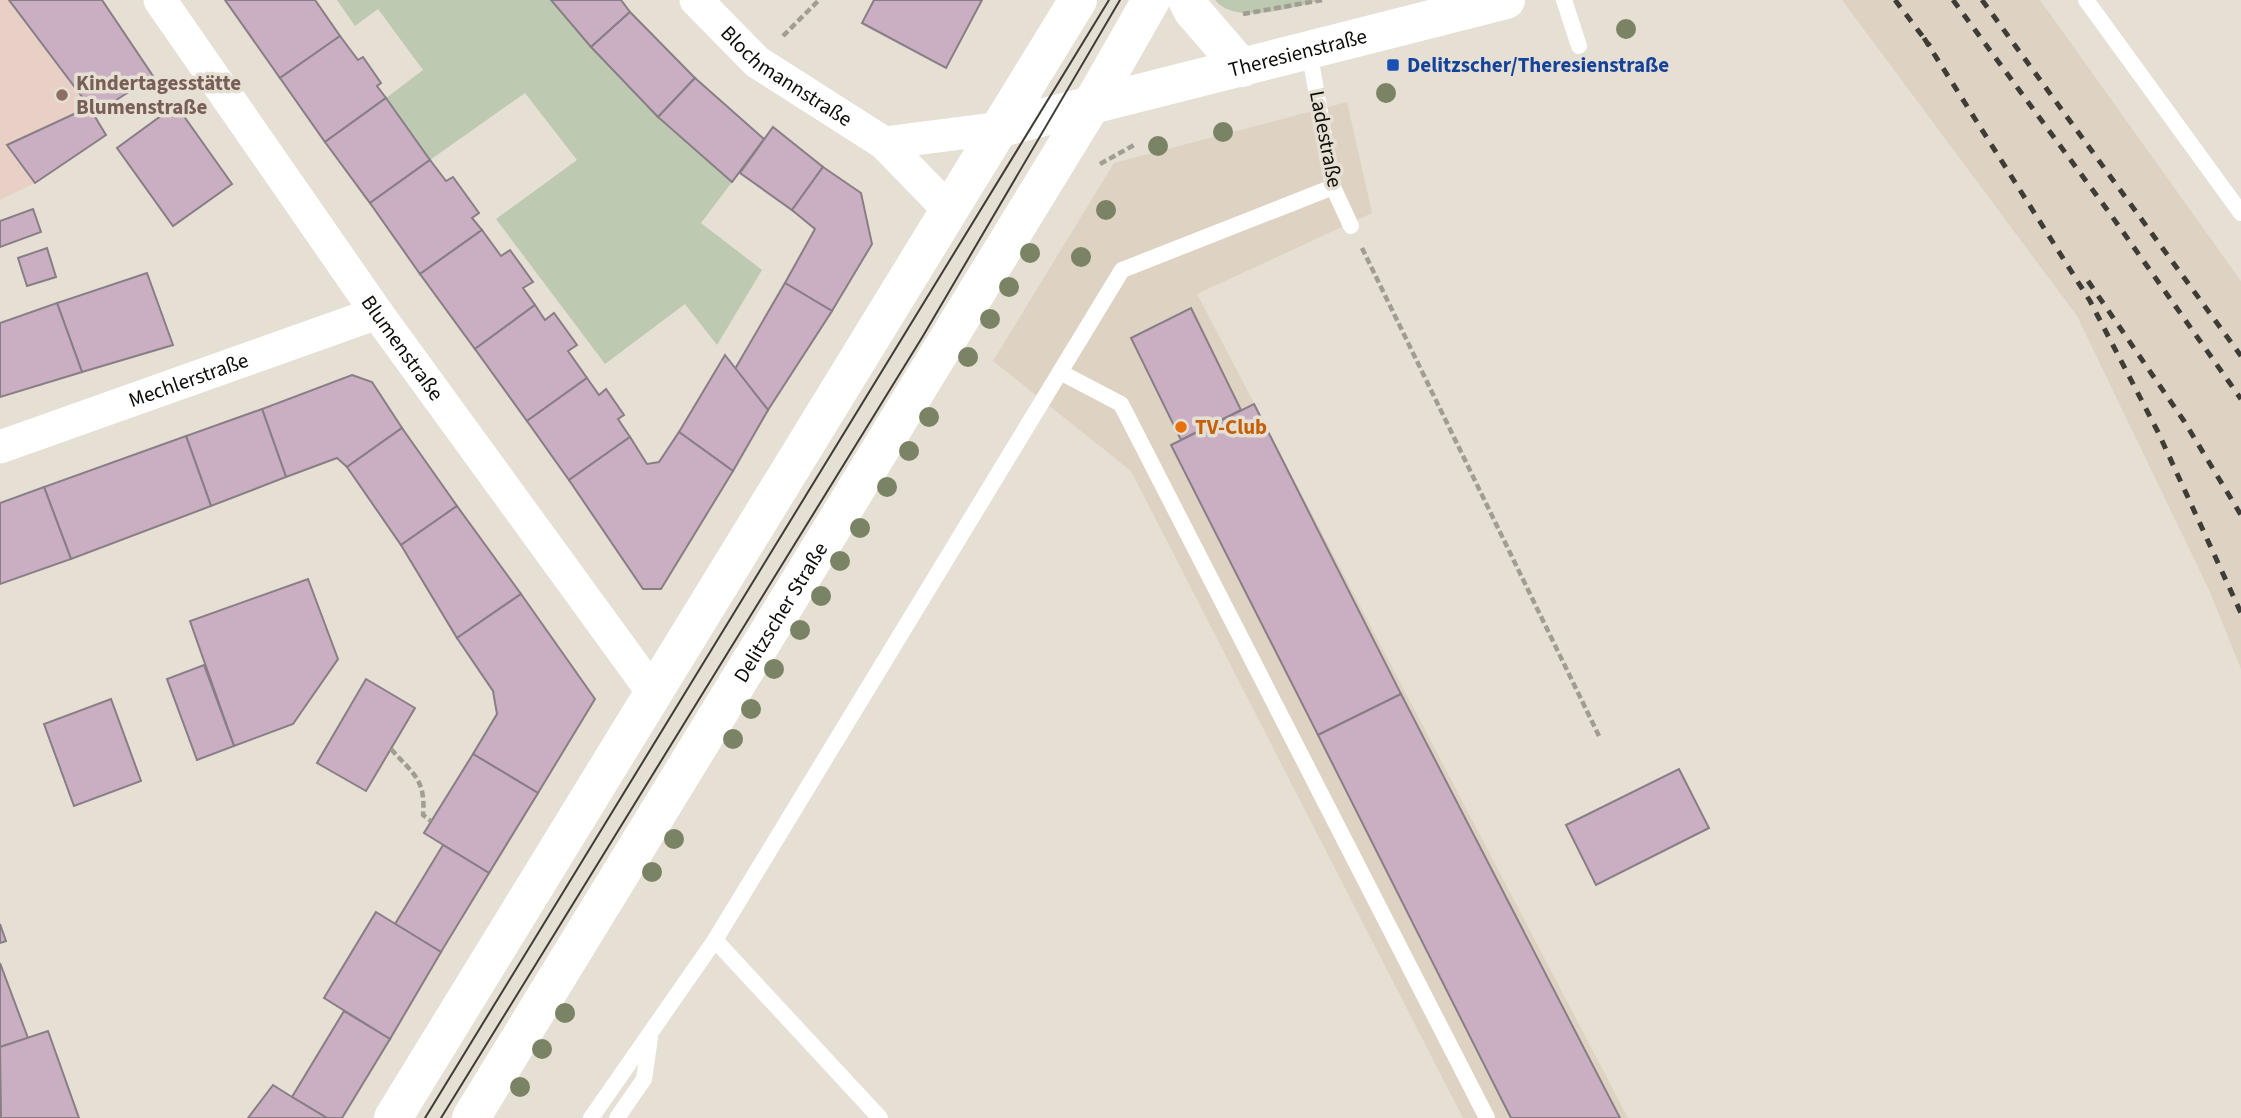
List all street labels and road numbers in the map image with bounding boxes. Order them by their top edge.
street label: Blochmannstraße [714,19,858,134]
street label: Theresienstraße [1225,21,1370,85]
street label: Ladestraße [1302,88,1350,190]
street label: Blumenstraße [354,289,451,407]
street label: Mechlerstraße [124,345,252,415]
street label: Delitzscher Straße [726,536,835,688]

